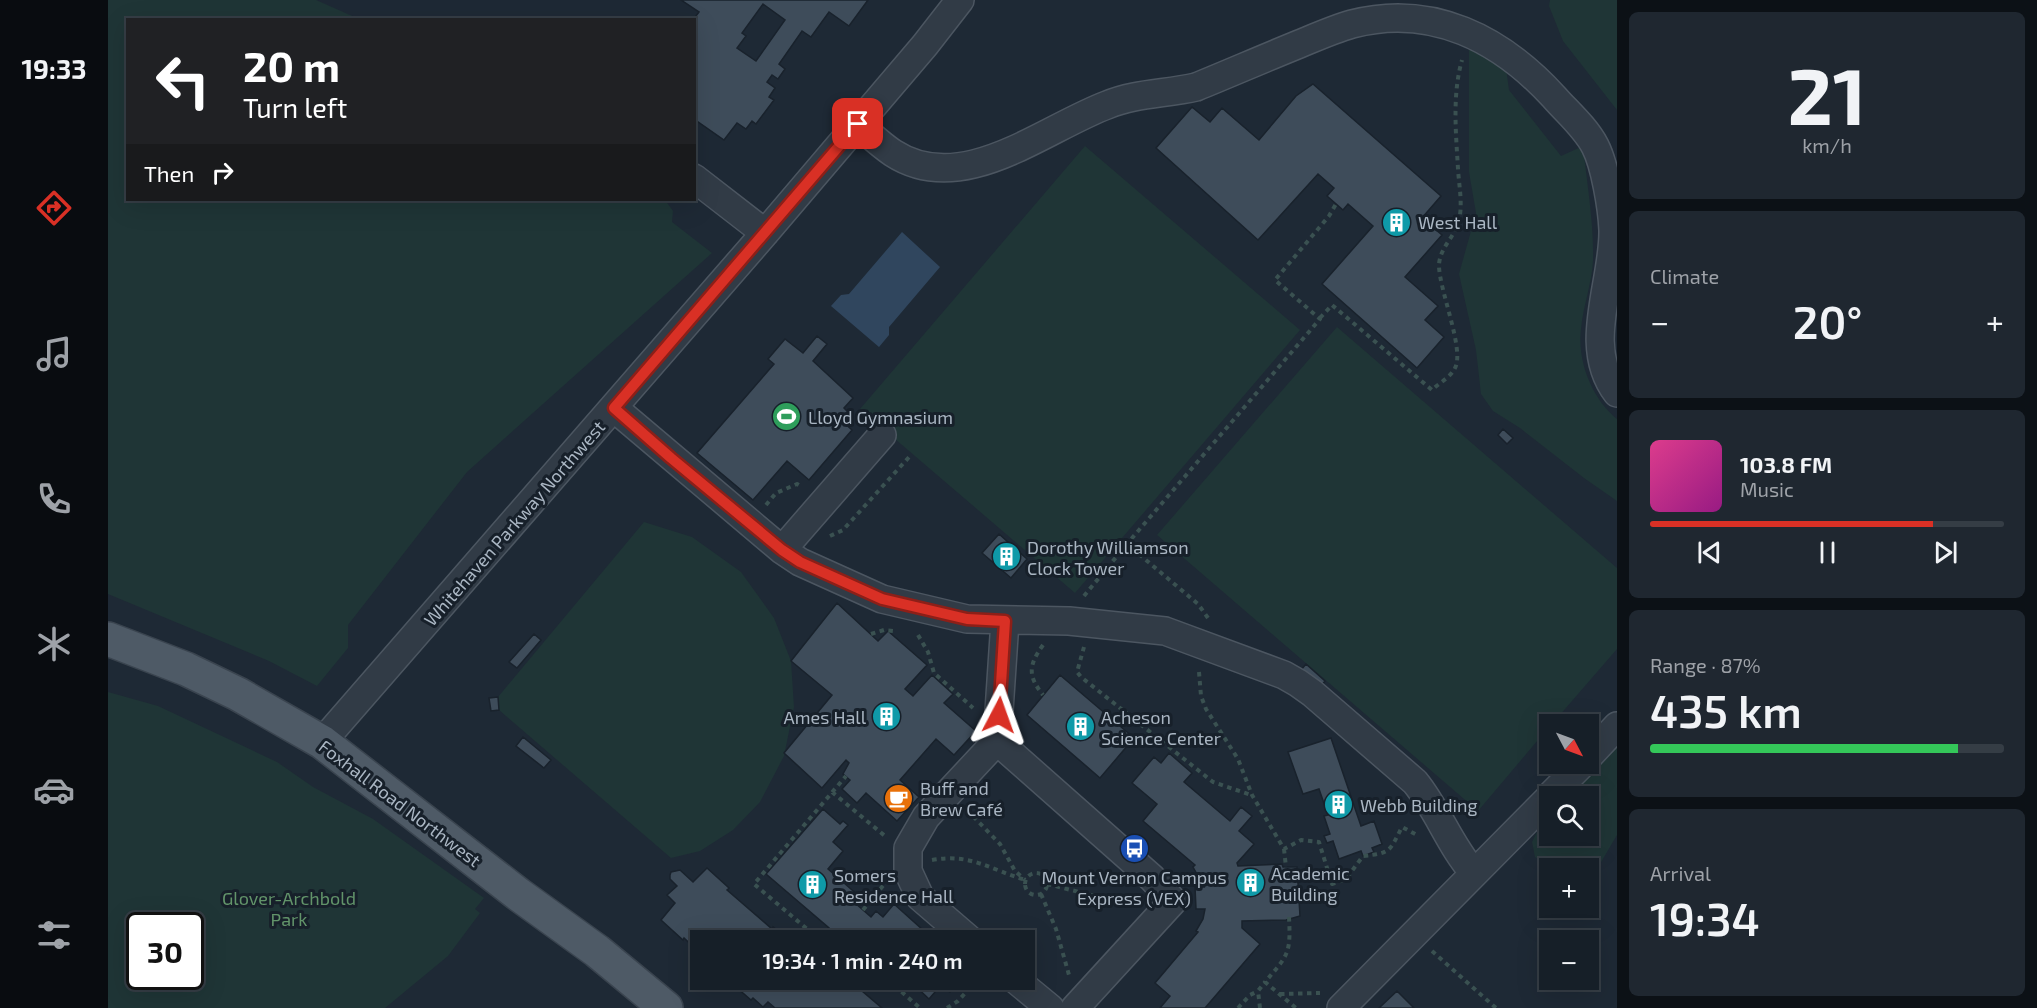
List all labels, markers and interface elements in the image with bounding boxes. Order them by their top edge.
text: 20 m [243,40,340,90]
icon: left [144,42,222,120]
text: 21 [1787,47,1867,141]
text: 19:33 [21,52,87,84]
text: Turn left [243,91,347,123]
pin [832,98,883,149]
icon: arrive [841,107,874,140]
text: km/h [1802,133,1852,157]
icon: right [206,156,239,189]
text: Then [144,160,194,186]
icon: directions [33,187,75,229]
building icon: West Hall [1381,206,1413,238]
place label: West Hall [1418,211,1498,233]
text: Climate [1650,264,1719,288]
text: 20° [1793,294,1862,348]
text: − [1650,301,1669,341]
text: + [1986,301,2004,341]
icon: music [33,333,75,375]
sports icon: Lloyd Gymnasium [771,401,803,433]
place label: Lloyd Gymnasium [808,406,953,428]
street label: Whitehaven Parkway Northwest [419,416,609,630]
text: 103.8 FM [1740,451,1832,477]
text: Music [1740,477,1794,501]
icon: phone [33,478,75,520]
place label: Dorothy Williamson Clock Tower [1027,536,1189,579]
icon: previous [1693,536,1726,569]
icon: pause [1811,536,1844,569]
icon: next [1929,536,1962,569]
building icon: Dorothy Williamson Clock Tower [990,541,1022,573]
icon: climate [33,623,75,665]
text: Range · 87% [1650,653,1761,677]
position arrow [967,683,1031,747]
text: 435 km [1650,683,1802,737]
building icon: Ames Hall [871,701,903,733]
place label: Ames Hall [784,706,867,728]
place label: Acheson Science Center [1101,706,1221,749]
building icon: Acheson Science Center [1064,711,1096,743]
north arrow [1539,714,1599,774]
map controls [1539,714,1599,990]
street label: Foxhall Road Northwest [315,735,485,871]
icon: car [33,769,75,811]
place label: Buff and Brew Café [920,777,1003,820]
cafe icon: Buff and Brew Café [883,782,915,814]
button: search [1539,786,1599,846]
building icon: Webb Building [1323,789,1355,821]
place label: Webb Building [1360,794,1477,816]
bus stop icon: Mount Vernon Campus Express (VEX) [1118,832,1150,864]
button: + [1539,858,1599,918]
text: Arrival [1650,861,1711,885]
place label: Academic Building [1271,862,1350,905]
place label: Somers Residence Hall [834,864,954,907]
place label: Mount Vernon Campus Express (VEX) [1041,866,1227,909]
building icon: Academic Building [1234,867,1266,899]
building icon: Somers Residence Hall [797,869,829,901]
park label: Glover-Archbold Park [222,887,356,930]
text: 19:34 [1650,891,1760,945]
speed limit sign: 30 [126,912,204,990]
icon: filters [33,914,75,956]
button: − [1539,930,1599,990]
text: 19:34 · 1 min · 240 m [762,947,963,973]

